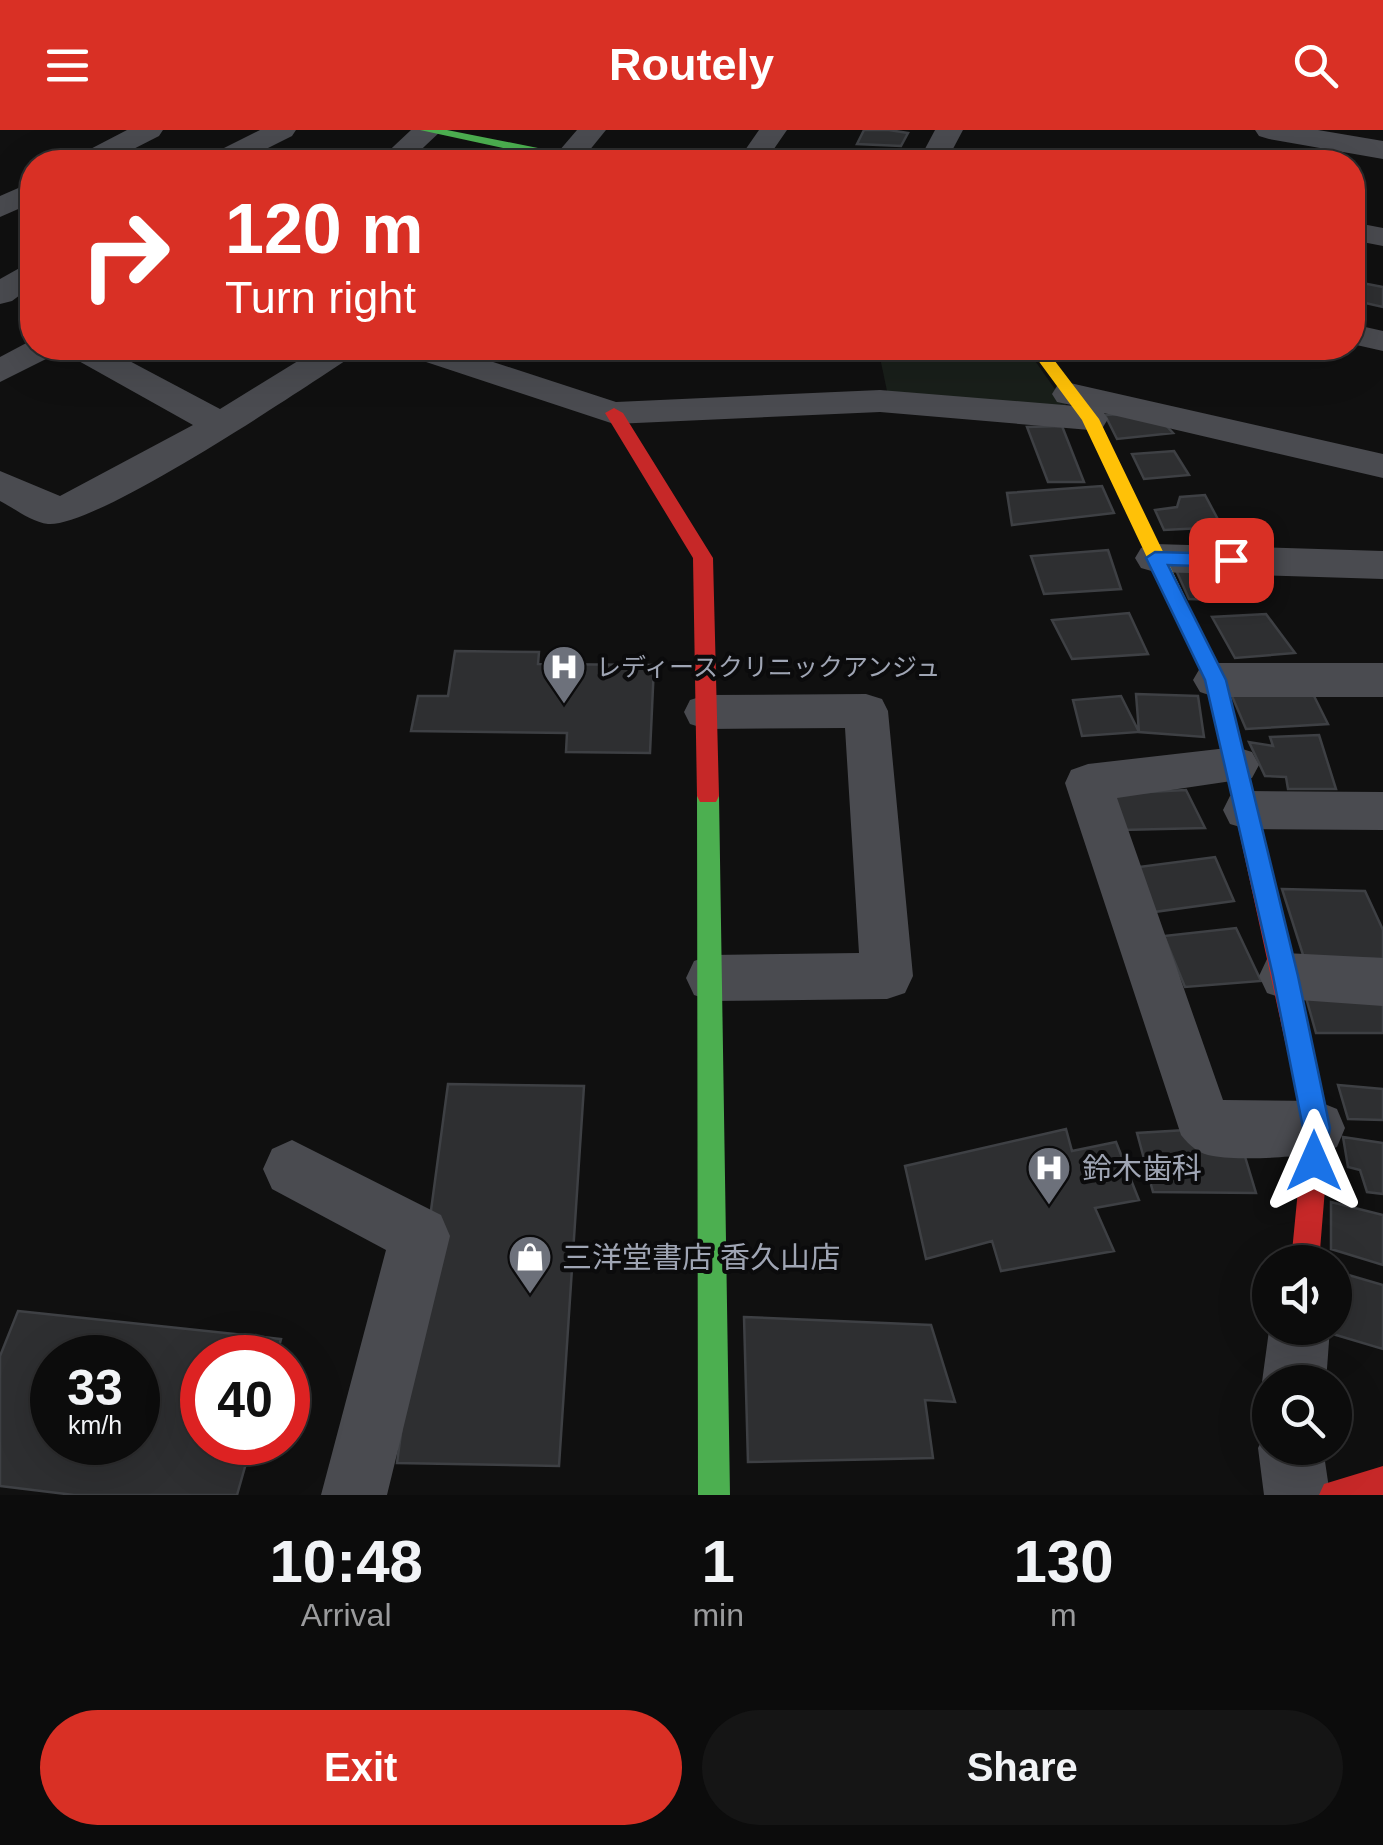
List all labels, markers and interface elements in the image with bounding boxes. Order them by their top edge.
icon: menu [40,38,95,93]
icon: search [1288,38,1343,93]
text: Routely [609,39,774,90]
icon: right [60,190,190,320]
text: 120 m [225,190,423,268]
text: Turn right [225,272,416,323]
pin [1189,518,1274,603]
icon: arrive [1204,533,1259,588]
hospital icon: レディースクリニックアンジュ [541,644,587,705]
place label: レディースクリニックアンジュ [596,653,940,681]
position arrow [1262,1109,1366,1213]
hospital icon: 鈴木歯科 [1026,1145,1072,1206]
place label: 鈴木歯科 [1082,1152,1202,1185]
shop icon: 三洋堂書店 香久山店 [507,1234,553,1295]
place label: 三洋堂書店 香久山店 [562,1241,840,1274]
map controls [1252,1245,1352,1465]
button: sound [1252,1245,1352,1345]
speed limit sign: 40 [180,1335,310,1465]
text: 33 [67,1360,123,1416]
button: search [1252,1365,1352,1465]
text: km/h [68,1411,122,1439]
text: 10:48 [269,1528,423,1595]
text: 1 [701,1528,735,1595]
text: 130 [1013,1528,1114,1595]
text: Arrival [301,1597,392,1633]
text: min [692,1597,744,1633]
text: m [1050,1597,1077,1633]
button: Exit [40,1710,682,1825]
button: Share [702,1710,1343,1825]

